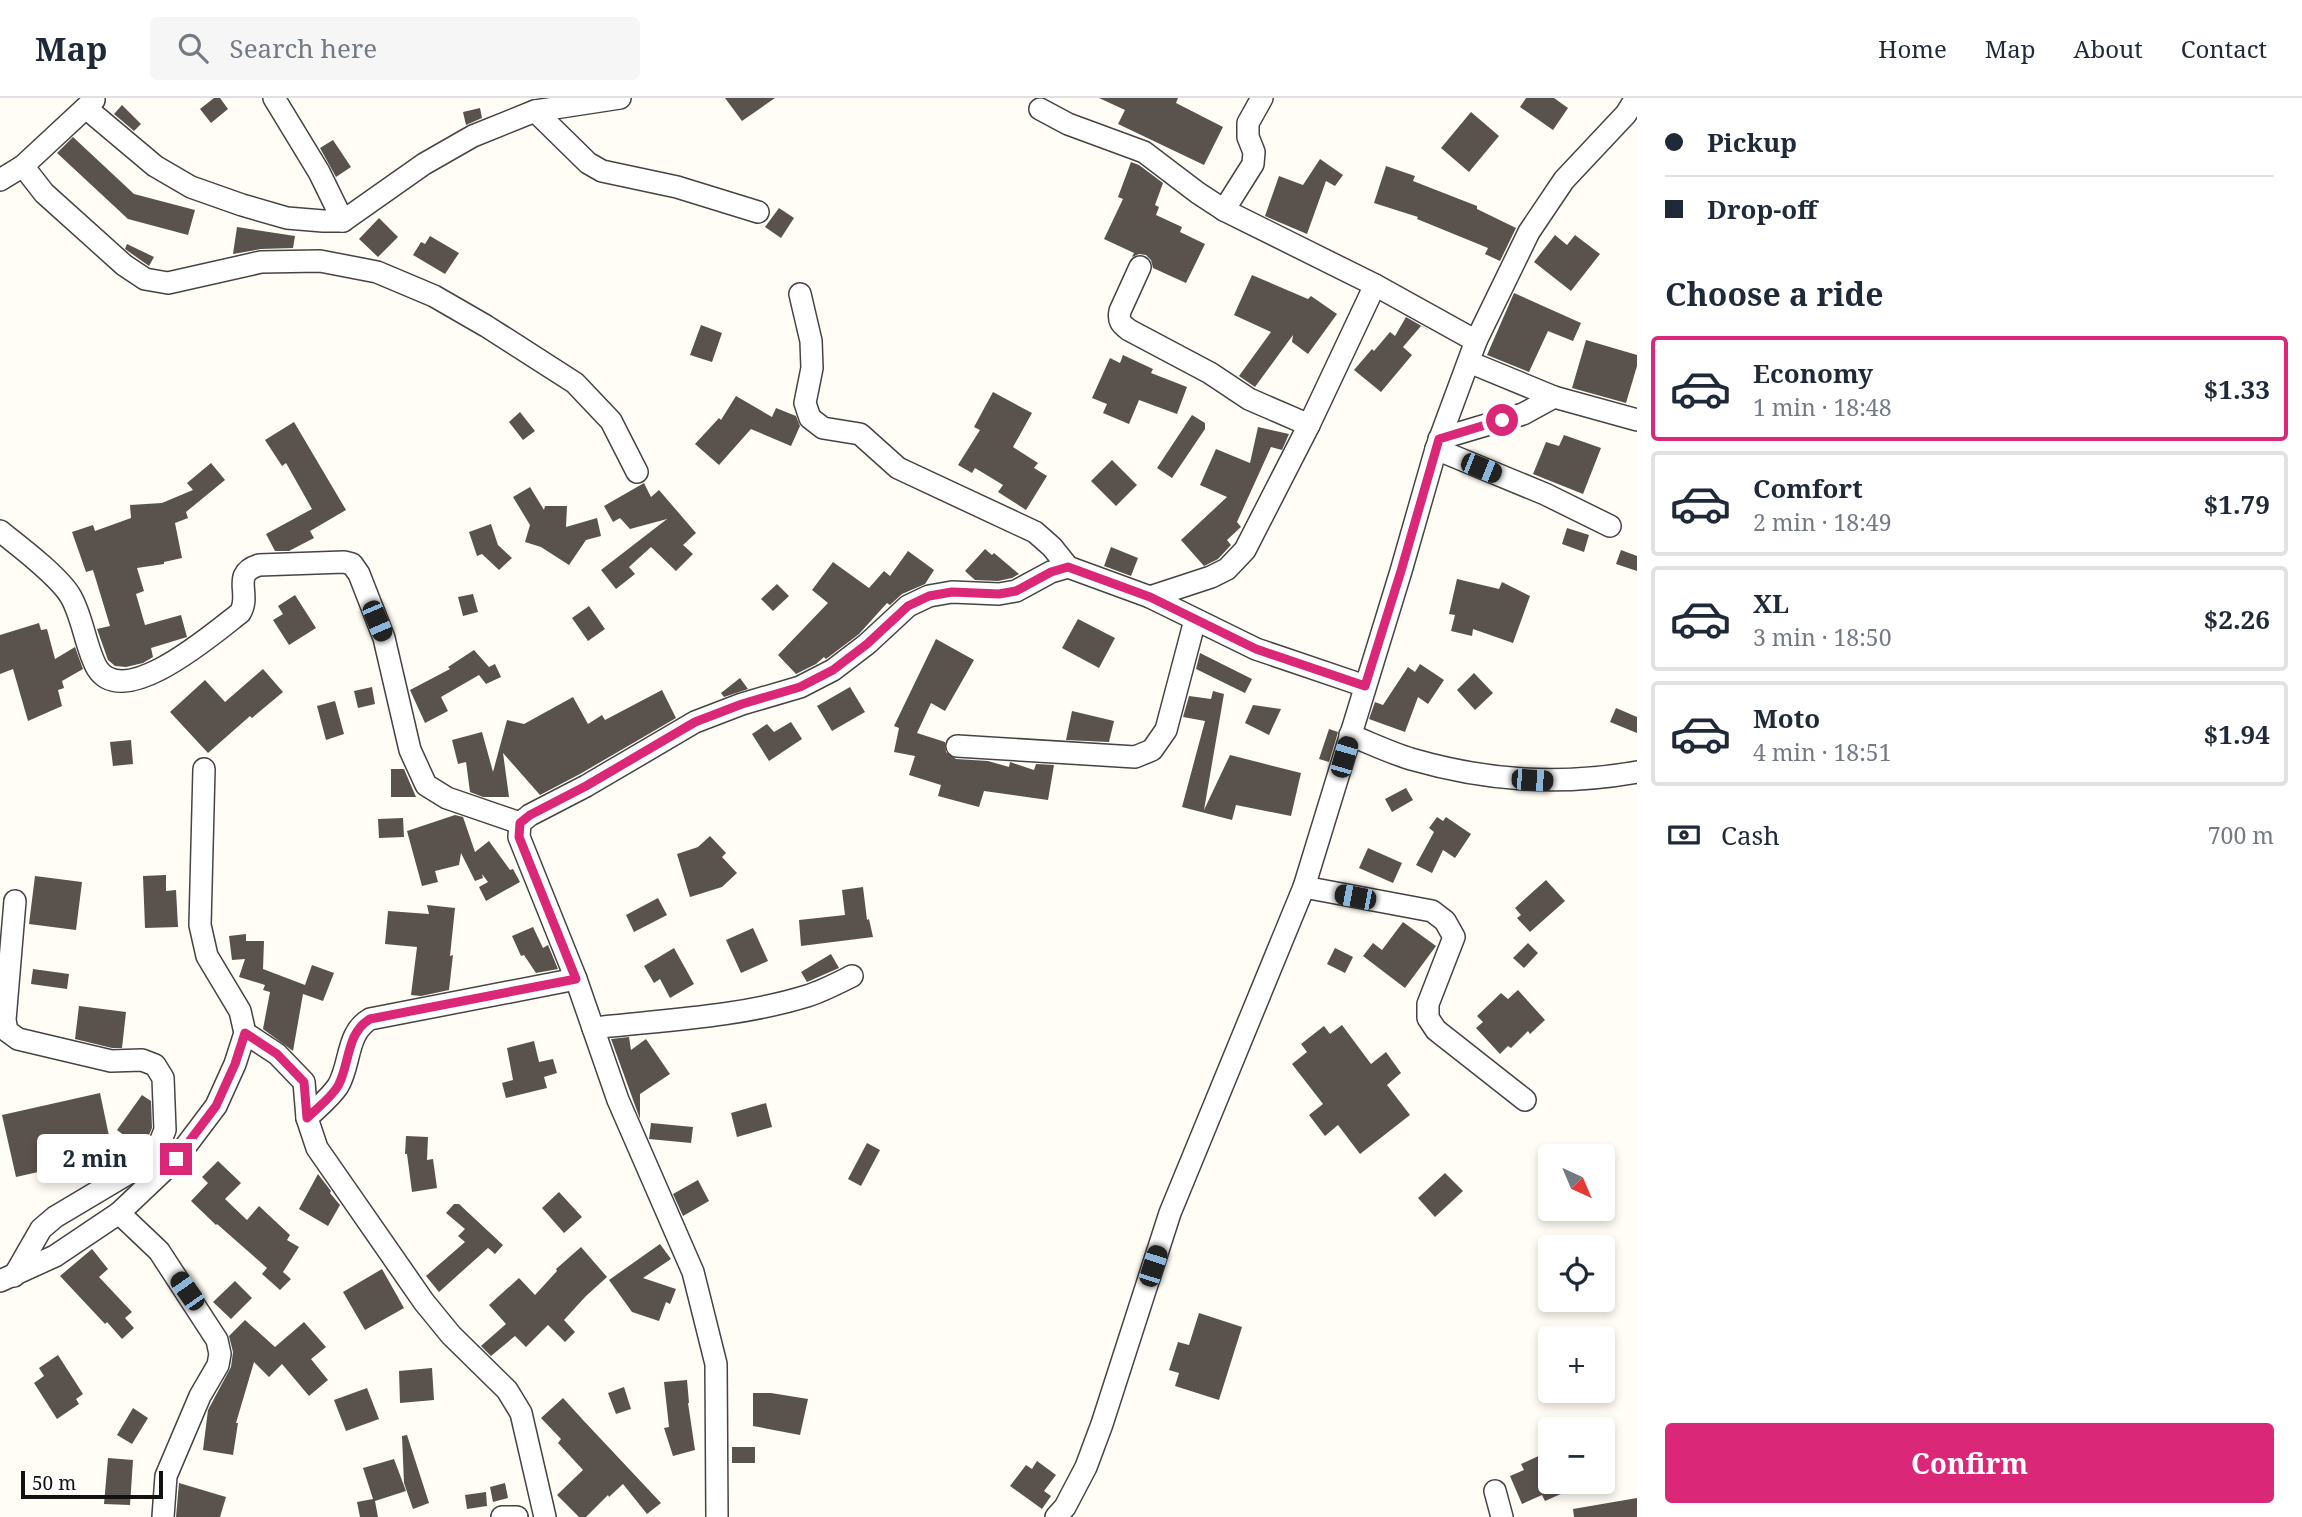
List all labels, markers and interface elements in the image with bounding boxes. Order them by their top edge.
search box [150,17,640,80]
text: Map [35,26,108,71]
icon: search [174,29,212,67]
text: Search here [230,30,377,66]
text: Home [1878,32,1947,65]
text: Map [1985,32,2036,65]
text: About [2074,32,2143,65]
text: Contact [2181,32,2267,65]
text: Pickup [1707,124,1797,160]
text: Drop-off [1707,191,1817,227]
text: Choose a ride [1665,272,1884,315]
text: Economy [1753,355,1873,391]
icon: car [1669,357,1732,420]
text: $1.33 [2204,371,2270,407]
text: 1 min · 18:48 [1753,391,1891,423]
route start [1486,404,1518,436]
car [1458,450,1505,486]
text: Comfort [1753,470,1863,506]
icon: car [1669,472,1732,535]
text: $1.79 [2204,486,2270,522]
text: 2 min · 18:49 [1753,506,1891,538]
text: XL [1753,585,1789,621]
icon: car [1669,587,1732,650]
car [360,598,395,644]
text: $2.26 [2204,601,2270,637]
text: 3 min · 18:50 [1753,621,1891,653]
text: Moto [1753,700,1820,736]
icon: car [1669,702,1732,765]
text: $1.94 [2204,716,2270,752]
car [1329,734,1360,780]
text: 4 min · 18:51 [1753,736,1891,768]
car [1511,768,1554,792]
icon: cash [1665,816,1703,854]
text: Cash [1721,817,1780,853]
text: 700 m [2208,819,2274,851]
car [1333,883,1378,911]
callout: 2 min [36,1134,152,1184]
text: 2 min [62,1142,128,1174]
route end [160,1143,192,1175]
north arrow [1538,1144,1615,1222]
map controls [1538,1144,1615,1494]
button: locate [1538,1235,1615,1312]
car [1137,1243,1170,1289]
car [167,1268,208,1314]
button: + [1538,1326,1615,1403]
button: − [1538,1417,1615,1494]
button: Confirm [1665,1423,2274,1503]
scale bar [21,1468,163,1500]
text: 50 m [32,1470,76,1496]

